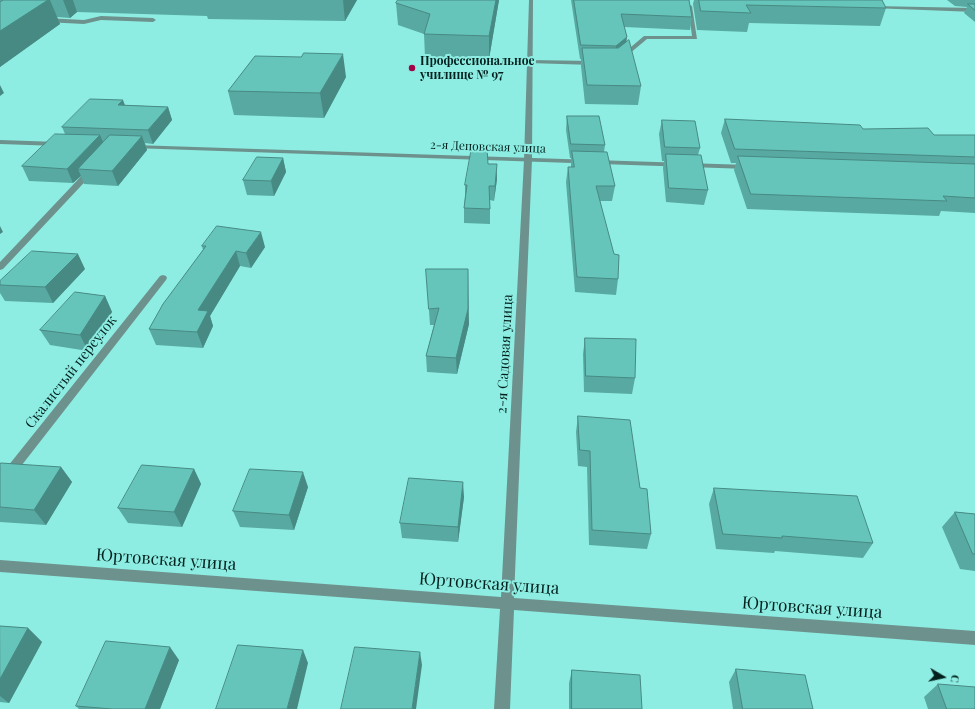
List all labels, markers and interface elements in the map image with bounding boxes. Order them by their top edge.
place label: Профессиональное училище № 97 [420,54,534,82]
marker: Профессиональное училище № 97 [407,63,417,73]
street label: 2-я Деповская улица [430,138,546,156]
street label: 2-я Садовая улица [493,294,517,414]
street label: Скалистый переулок [22,312,120,432]
street label: Юртовская улица [95,545,237,575]
street label: Юртовская улица [418,569,560,599]
street label: Юртовская улица [741,593,883,623]
north arrow [923,657,963,697]
text: С [947,674,963,684]

